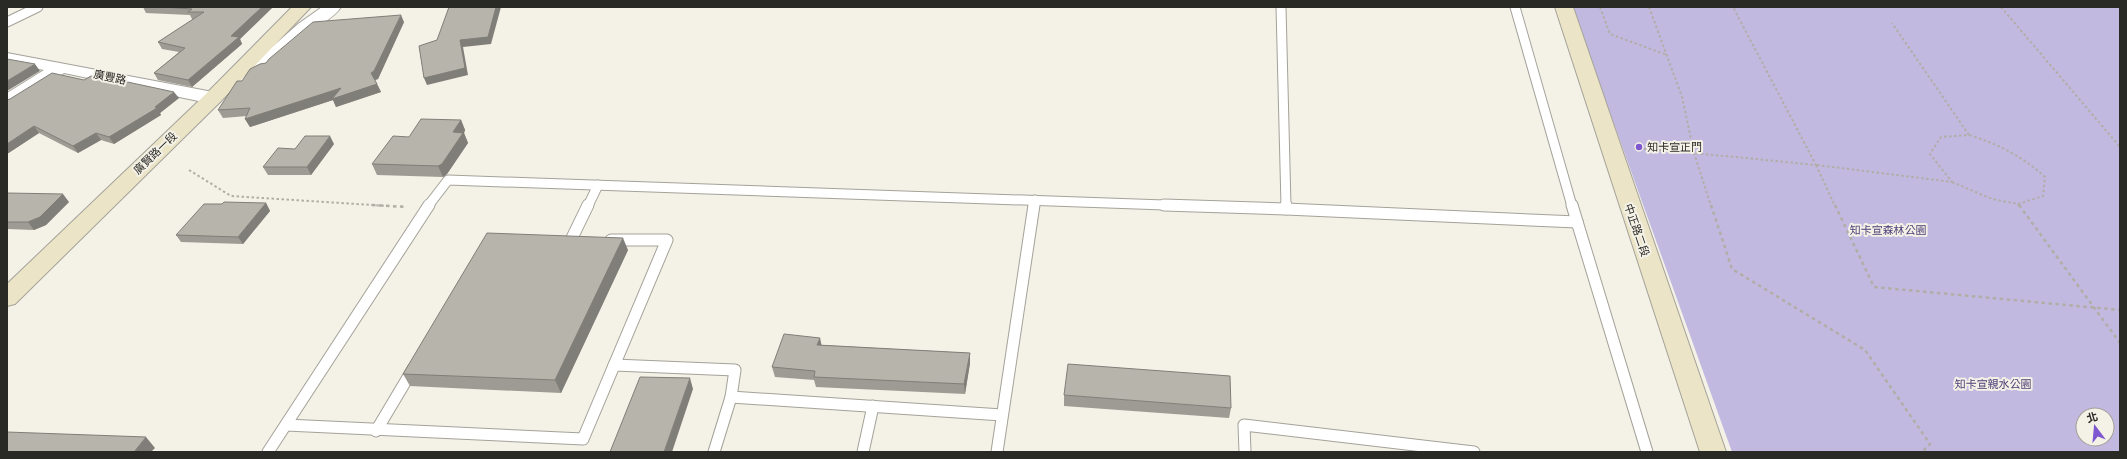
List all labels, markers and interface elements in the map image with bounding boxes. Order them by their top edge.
street label: 廣豐路 [92,67,128,88]
street label: 廣賢路一段 [130,129,180,178]
place label: 知卡宣正門 [1647,140,1702,155]
marker: 知卡宣正門 [1634,142,1644,152]
street label: 中正路二段 [1620,202,1653,259]
park label: 知卡宣森林公園 [1850,223,1927,238]
park label: 知卡宣親水公園 [1955,377,2032,392]
north arrow [2075,407,2115,447]
text: 北 [2085,409,2100,427]

